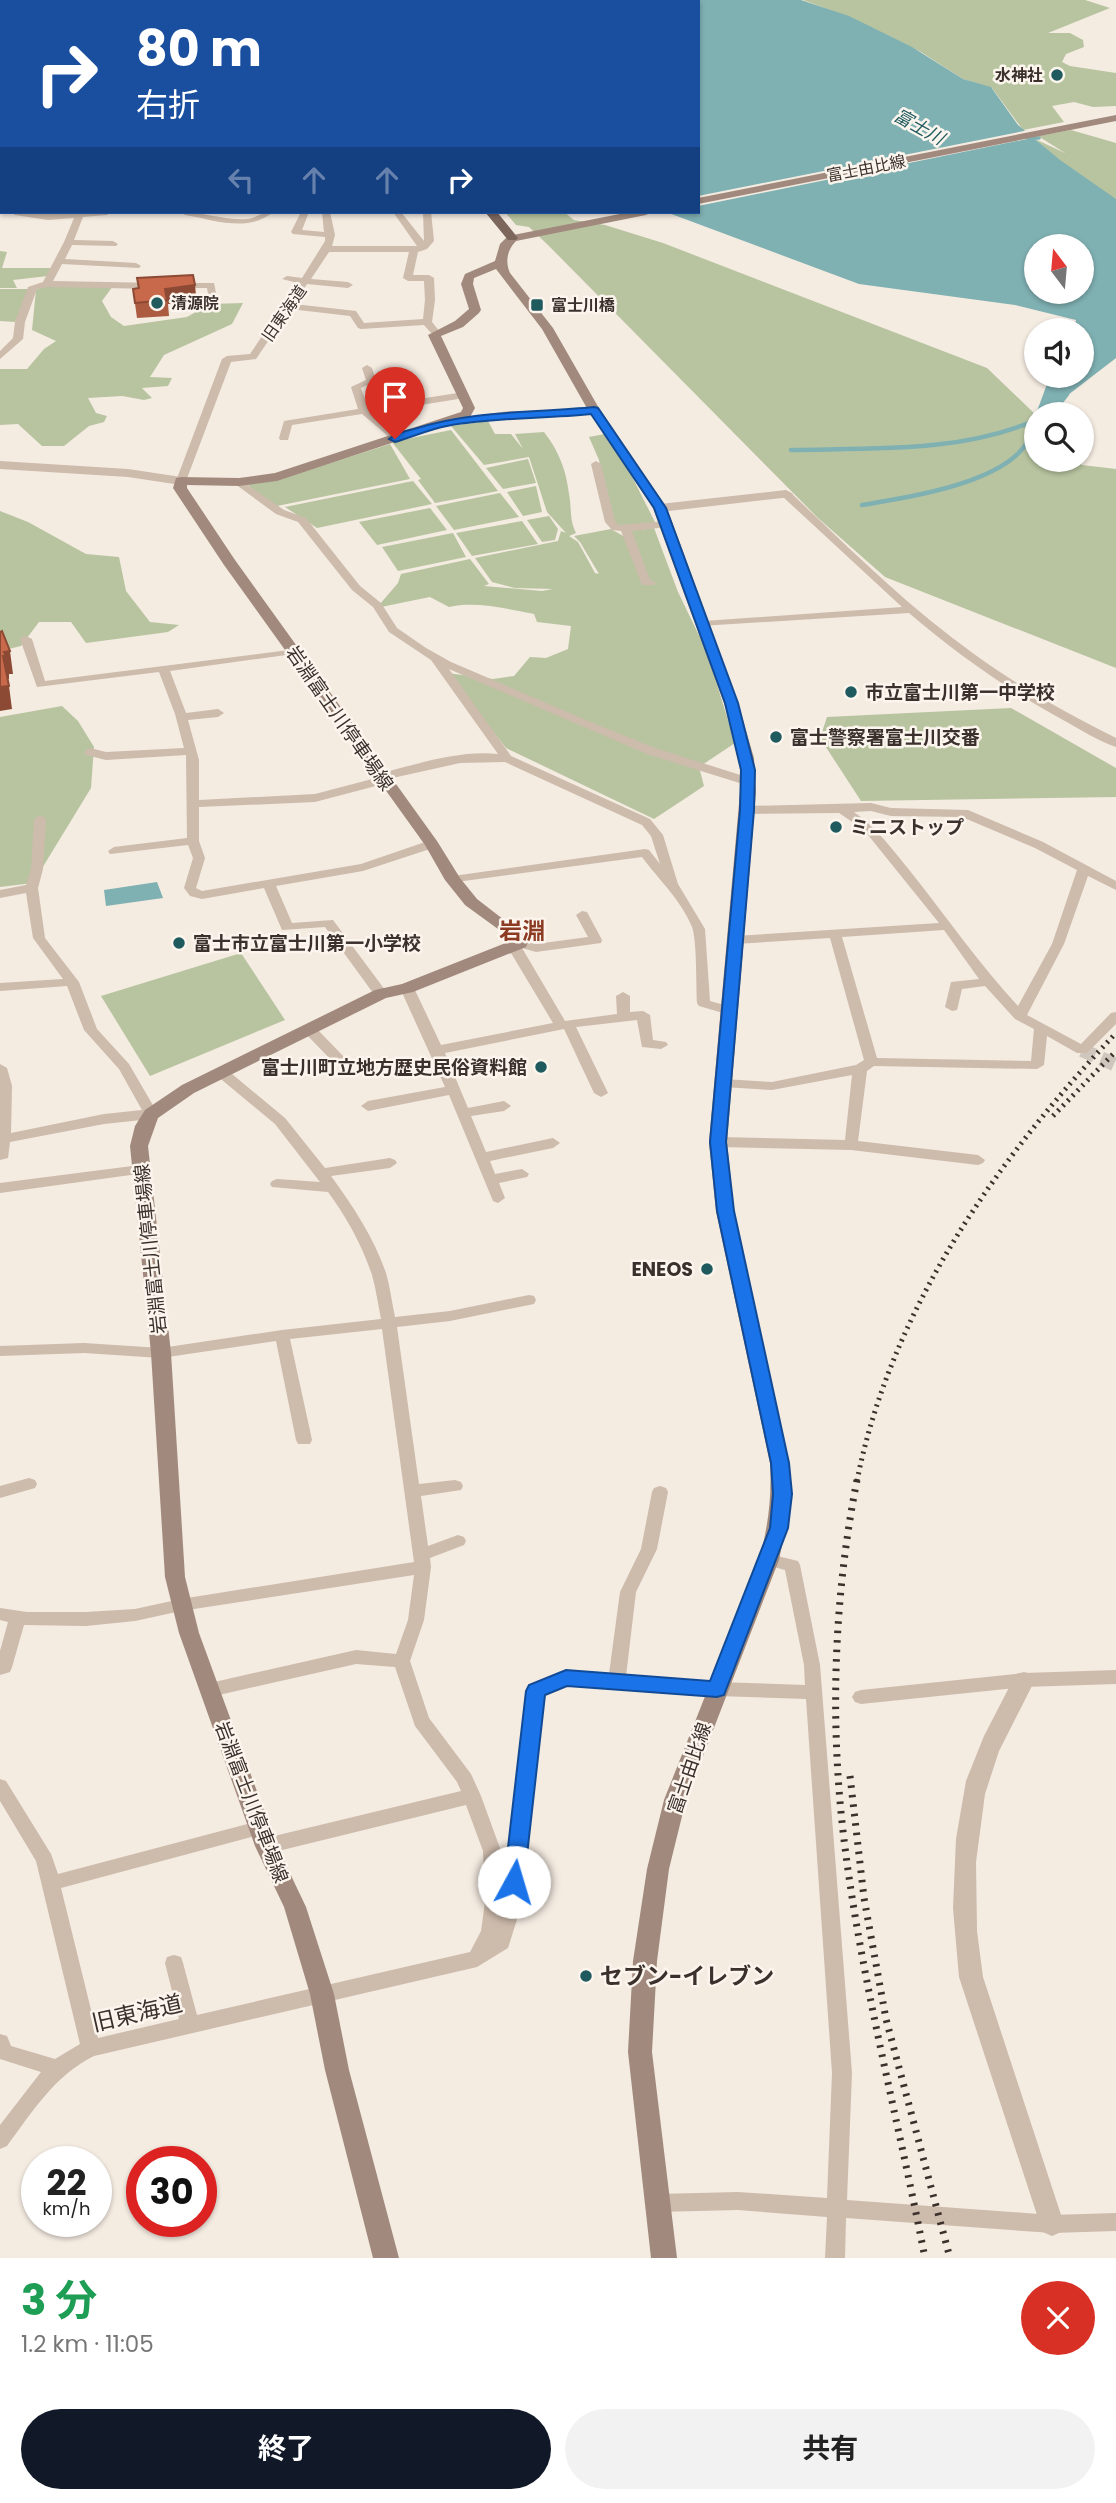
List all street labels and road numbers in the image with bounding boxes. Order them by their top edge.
street label: 富士由比線 [825,150,908,187]
street label: 旧東海道 [257,280,312,346]
street label: 岩淵富士川停車場線 [279,640,400,796]
street label: 岩淵富士川停車場線 [128,1162,173,1335]
street label: 岩淵富士川停車場線 [208,1718,295,1887]
street label: 富士由比線 [661,1719,718,1817]
street label: 旧東海道 [89,1987,185,2039]

